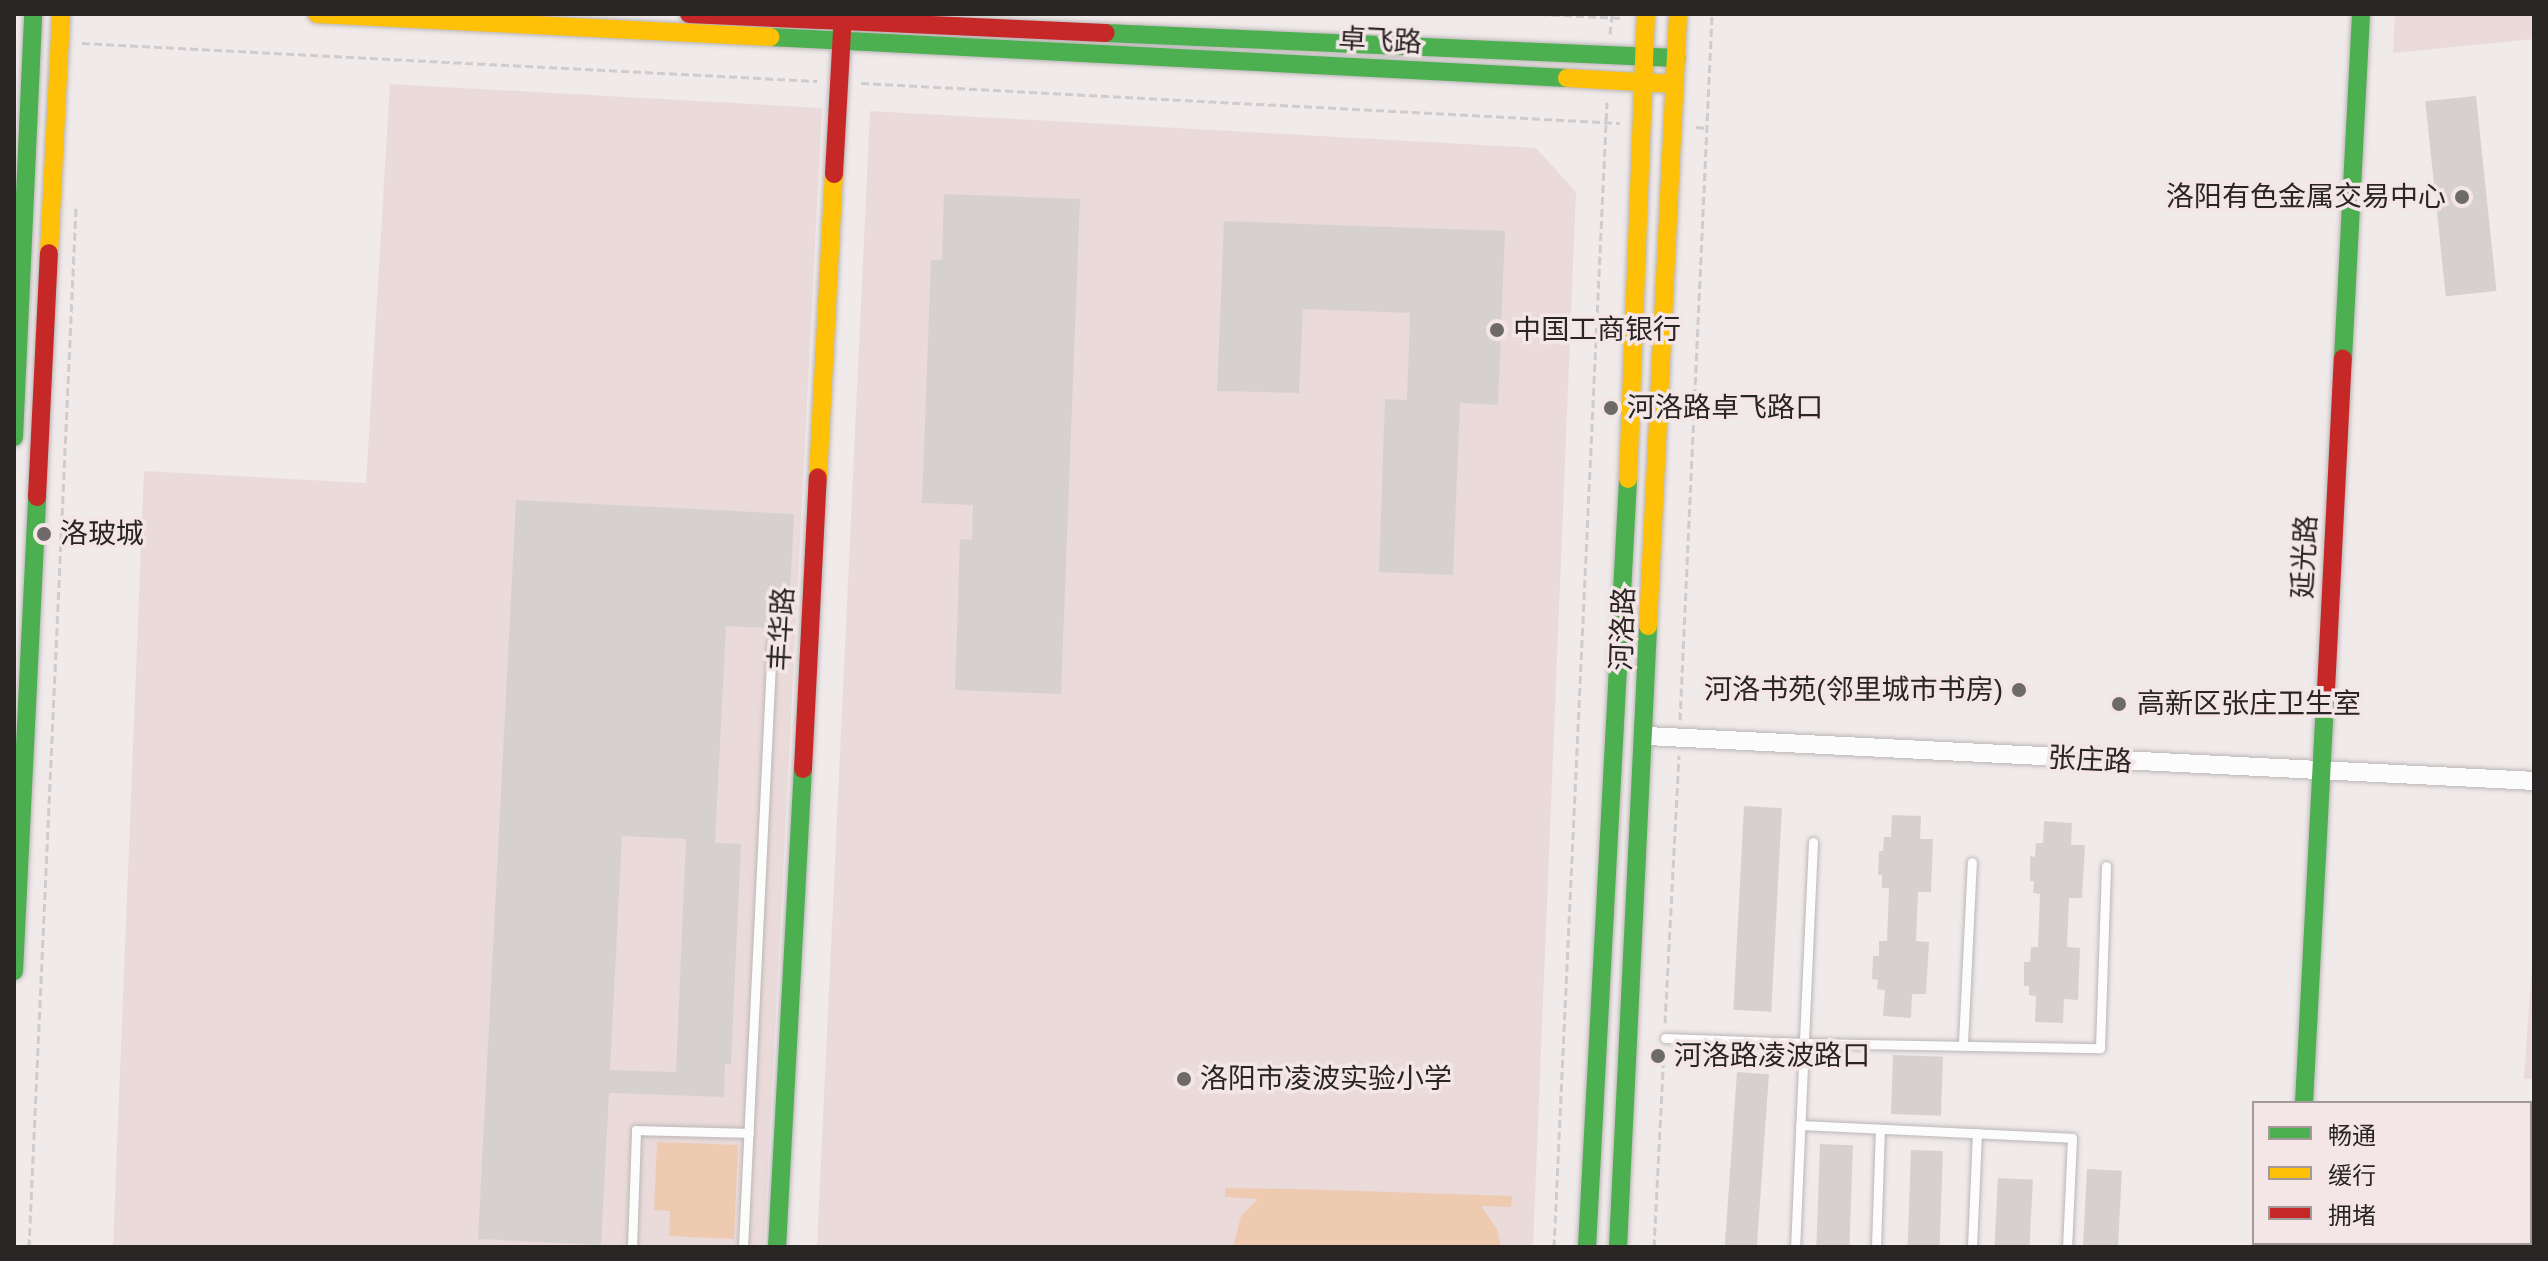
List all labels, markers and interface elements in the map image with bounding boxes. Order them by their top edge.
street label: 卓飞路 [1337,22,1423,60]
place label: 洛阳有色金属交易中心 [2166,180,2446,214]
marker: 洛阳有色金属交易中心 [2453,188,2471,206]
place label: 中国工商银行 [1513,313,1681,347]
marker: 中国工商银行 [1488,321,1506,339]
place label: 河洛路卓飞路口 [1627,391,1823,425]
marker: 河洛路卓飞路口 [1602,399,1620,417]
street label: 延光路 [2286,514,2324,600]
place label: 洛玻城 [60,517,144,551]
marker: 洛玻城 [35,525,53,543]
street label: 丰华路 [763,586,801,672]
street label: 河洛路 [1605,586,1641,672]
place label: 河洛书苑(邻里城市书房) [1704,673,2003,707]
marker: 河洛书苑(邻里城市书房) [2010,681,2028,699]
place label: 高新区张庄卫生室 [2137,687,2361,721]
marker: 高新区张庄卫生室 [2108,693,2130,715]
street label: 张庄路 [2047,741,2133,779]
place label: 河洛路凌波路口 [1674,1039,1870,1073]
marker: 河洛路凌波路口 [1649,1047,1667,1065]
place label: 洛阳市凌波实验小学 [1200,1062,1452,1096]
marker: 洛阳市凌波实验小学 [1175,1070,1193,1088]
legend [2252,1101,2532,1245]
text: 畅通 [2328,1122,2376,1149]
text: 缓行 [2328,1162,2376,1189]
text: 拥堵 [2328,1202,2376,1229]

